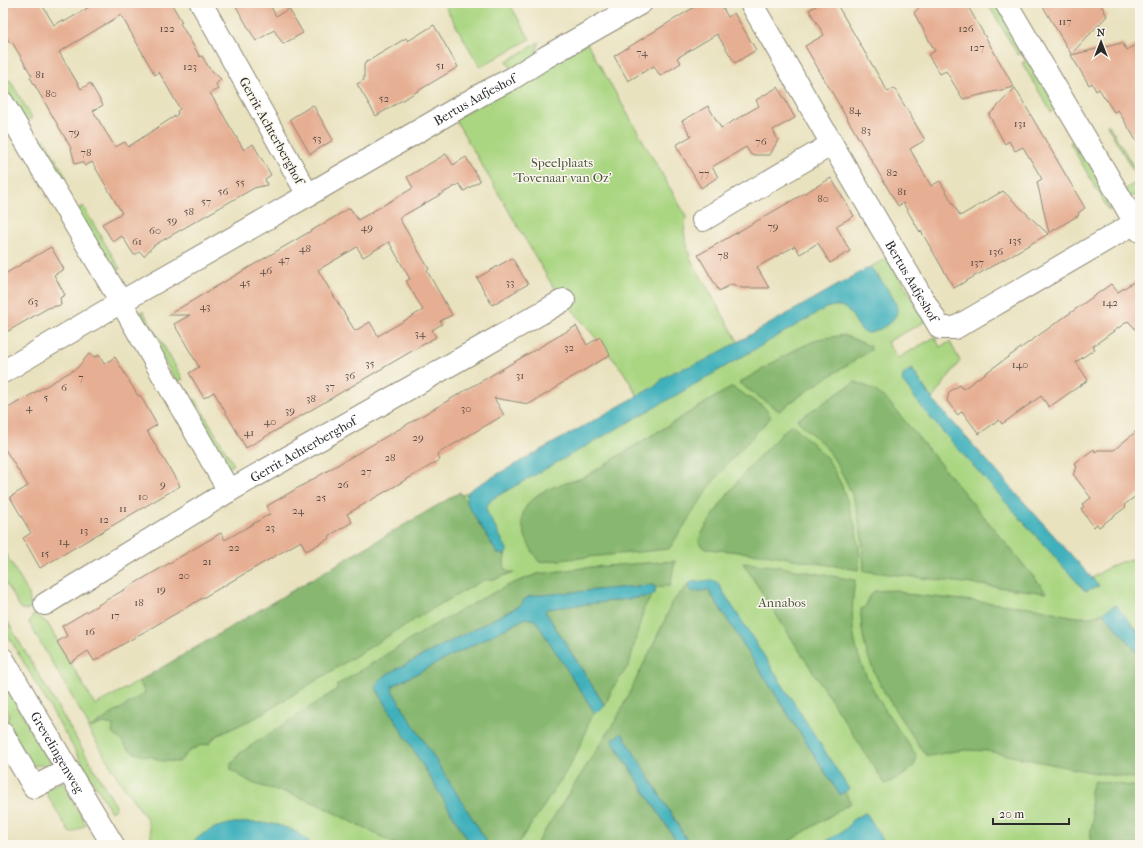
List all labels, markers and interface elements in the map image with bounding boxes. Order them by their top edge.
house number: 117 [1058,15,1072,28]
house number: 122 [159,22,175,35]
house number: 126 [958,22,974,35]
north arrow [1081,22,1121,62]
text: N [1097,26,1106,39]
house number: 127 [970,41,984,54]
house number: 74 [636,46,648,59]
house number: 51 [436,59,444,72]
house number: 123 [183,60,197,73]
house number: 81 [35,68,45,81]
street label: Bertus Aafjeshof [431,70,521,128]
street label: Gerrit Achterberghof [236,74,308,188]
house number: 80 [45,87,57,100]
house number: 52 [379,92,390,105]
house number: 84 [849,104,861,117]
house number: 131 [1014,117,1026,130]
house number: 83 [861,124,871,137]
house number: 79 [68,126,80,139]
house number: 53 [312,132,322,145]
house number: 76 [755,135,767,148]
house number: 78 [81,146,91,159]
park label: Speelplaats 'Tovenaar van Oz' [513,155,612,185]
house number: 82 [886,166,898,179]
house number: 77 [699,167,709,180]
house number: 55 [235,176,245,189]
house number: 56 [218,185,228,198]
house number: 81 [897,185,907,198]
house number: 80 [817,192,829,205]
house number: 57 [201,195,211,208]
house number: 58 [184,205,194,218]
house number: 59 [167,214,177,227]
house number: 79 [767,220,779,233]
house number: 49 [361,221,373,234]
house number: 60 [149,224,161,237]
house number: 135 [1008,234,1022,247]
house number: 61 [132,235,142,248]
street label: Bertus Aafjeshof [882,238,943,326]
house number: 48 [299,242,311,255]
house number: 136 [989,245,1003,258]
house number: 78 [718,249,728,262]
house number: 47 [278,253,290,266]
house number: 137 [970,256,984,269]
house number: 46 [260,264,272,277]
house number: 45 [240,276,251,289]
house number: 33 [505,276,515,289]
house number: 63 [28,295,38,308]
house number: 142 [1102,296,1118,309]
house number: 43 [199,300,211,313]
house number: 34 [414,327,426,340]
house number: 32 [564,341,574,354]
house number: 35 [365,357,375,370]
house number: 140 [1012,358,1028,371]
house number: 36 [345,369,355,382]
house number: 31 [516,369,524,382]
house number: 7 [78,371,84,384]
house number: 37 [325,380,335,393]
house number: 6 [61,381,67,394]
house number: 5 [44,391,49,404]
house number: 38 [306,392,316,405]
house number: 4 [26,401,33,414]
house number: 30 [461,402,471,415]
house number: 39 [285,404,295,417]
street label: Gerrit Achterberghof [247,412,361,485]
house number: 40 [264,415,276,428]
house number: 41 [244,426,254,439]
house number: 29 [412,431,424,444]
house number: 28 [384,451,396,464]
house number: 27 [361,465,371,478]
house number: 9 [160,478,166,491]
house number: 26 [337,478,349,491]
house number: 10 [138,490,148,503]
house number: 25 [316,491,326,504]
house number: 11 [119,502,127,515]
house number: 24 [292,504,305,517]
house number: 12 [99,513,109,526]
house number: 23 [265,521,275,534]
house number: 13 [80,524,88,537]
house number: 14 [59,535,70,548]
house number: 22 [228,541,240,554]
house number: 15 [41,547,50,560]
house number: 21 [202,555,212,568]
house number: 20 [178,569,190,582]
house number: 19 [156,583,166,596]
park label: Annabos [757,595,806,610]
house number: 18 [134,596,144,609]
house number: 17 [110,609,120,622]
house number: 16 [85,625,95,638]
street label: Grevelingenweg [27,709,88,797]
scale bar [993,800,1069,826]
text: 20 m [999,807,1024,821]

